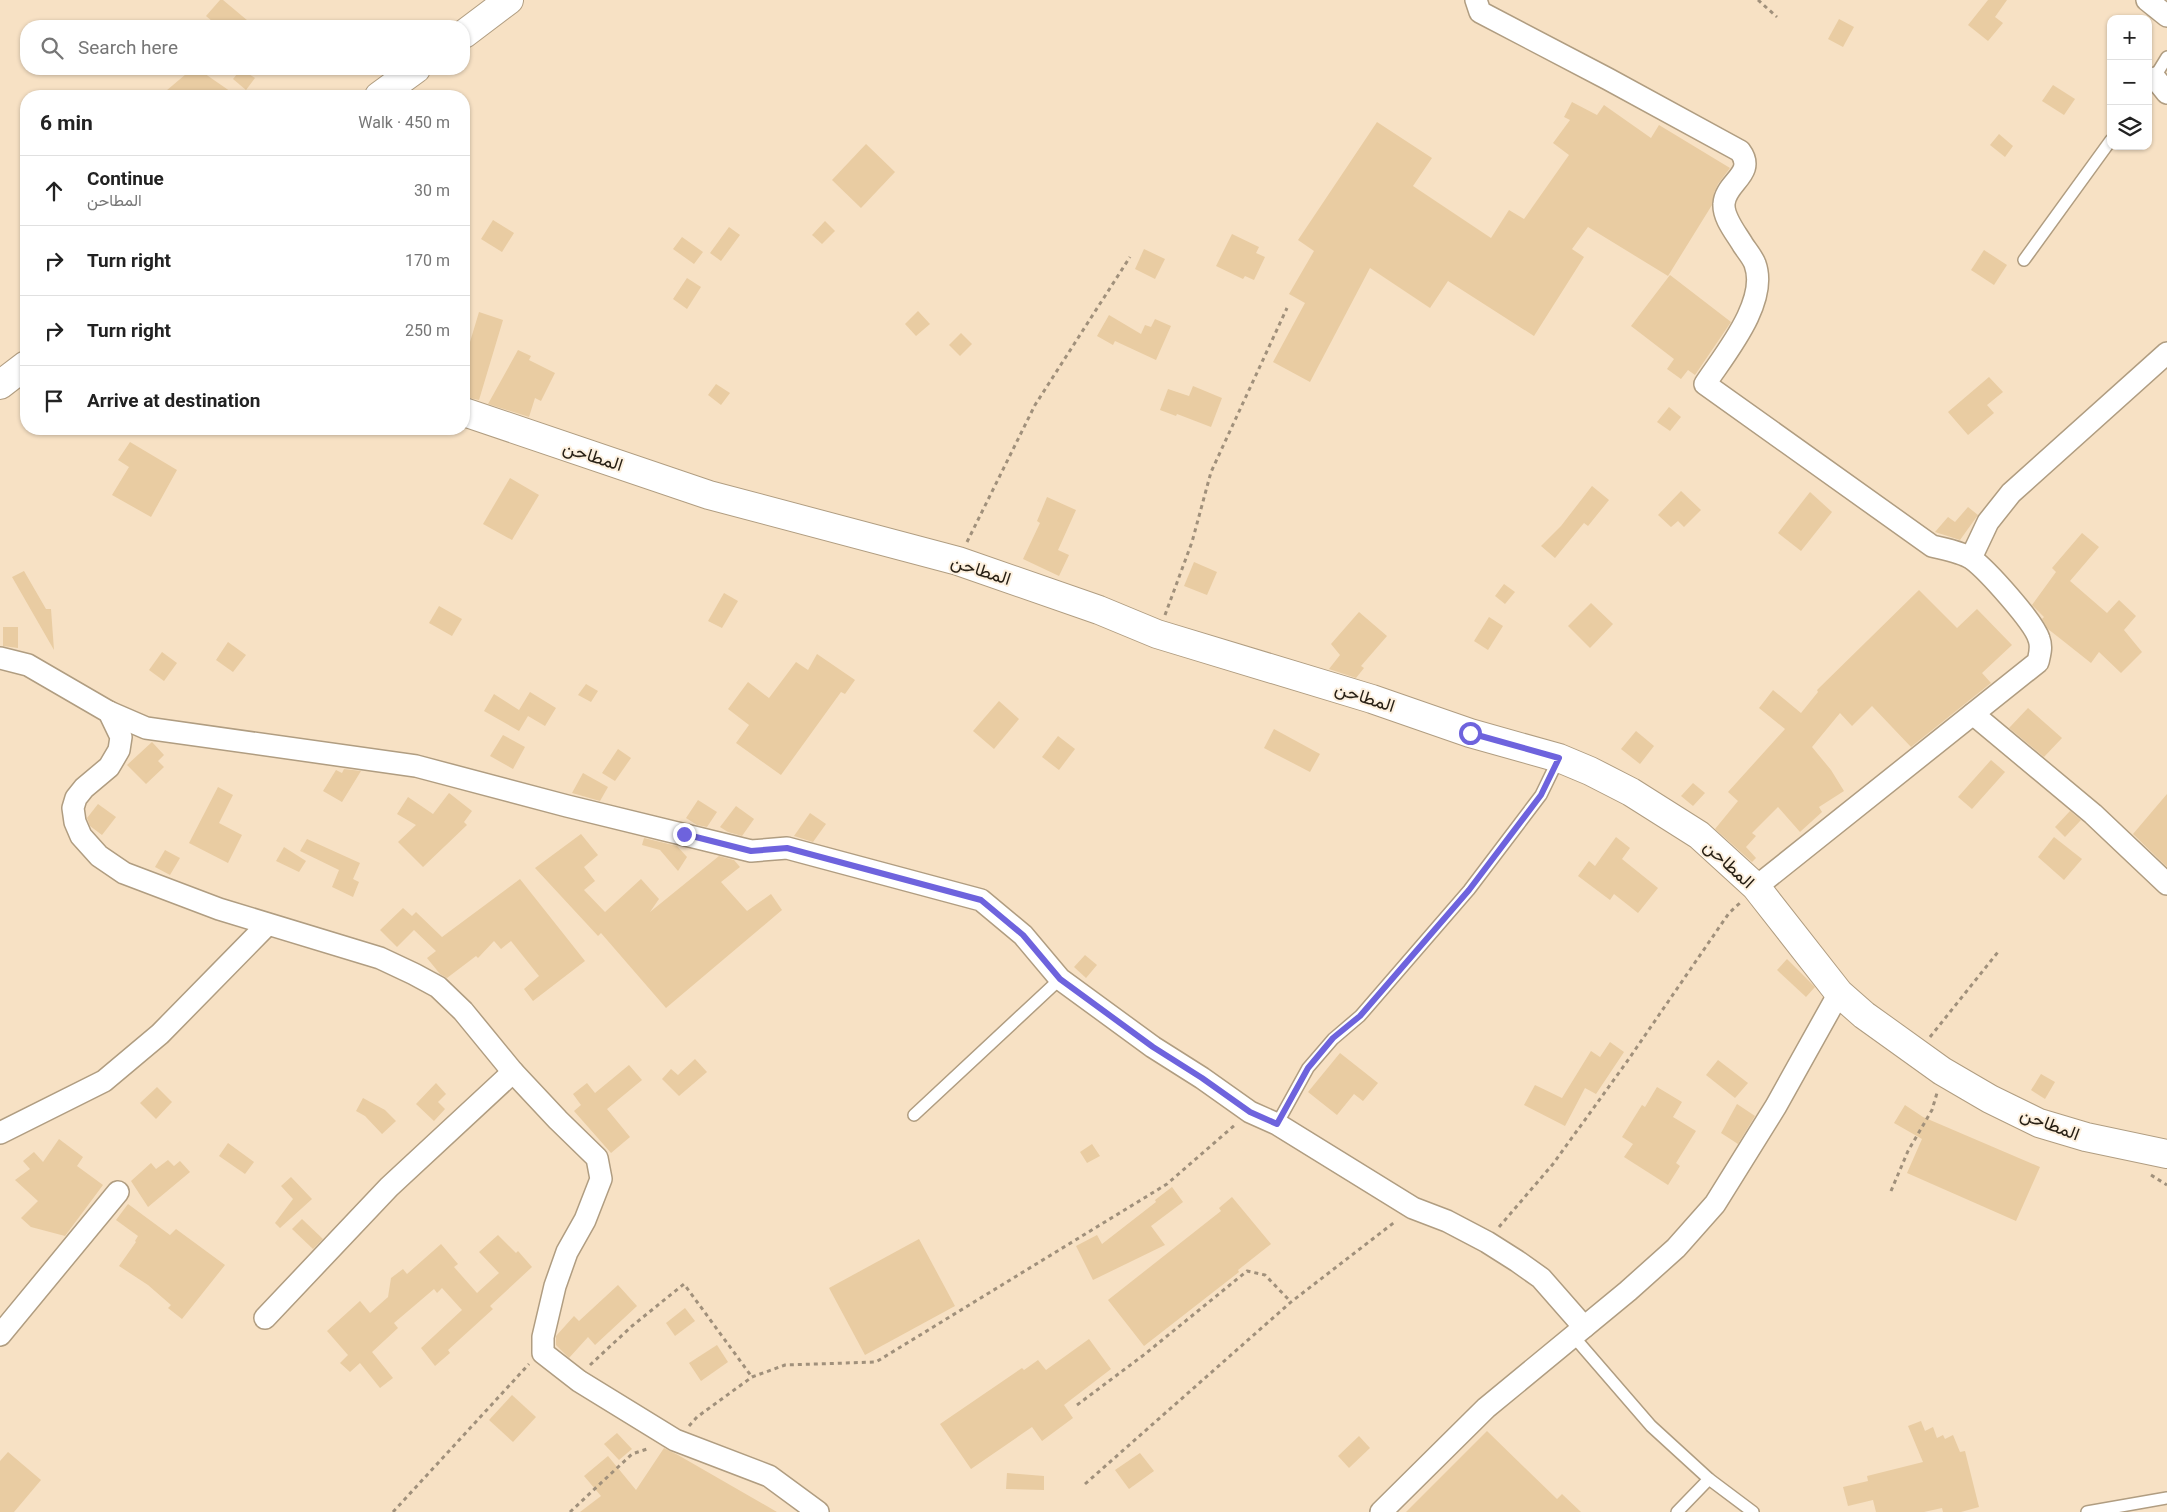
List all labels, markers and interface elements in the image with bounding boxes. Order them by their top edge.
map controls [2107,15,2152,150]
button: + [2107,15,2152,60]
search box [20,20,470,75]
icon: search [38,34,66,62]
text: Search here [78,36,178,59]
button: − [2107,60,2152,105]
button: layers [2107,105,2152,150]
text: 6 min [40,111,93,135]
text: Walk · 450 m [358,113,450,132]
text: Continue [87,167,164,190]
icon: ahead [40,177,68,205]
text: 30 m [414,181,450,200]
text: المطاحن [87,191,142,210]
icon: right [40,247,68,275]
text: Turn right [87,249,171,272]
text: 170 m [405,251,450,270]
icon: right [40,317,68,345]
text: Turn right [87,319,171,342]
text: 250 m [405,321,450,340]
icon: arrive [40,387,68,415]
text: Arrive at destination [87,389,260,412]
street label: المطاحن [560,436,626,476]
street label: المطاحن [948,550,1014,590]
street label: المطاحن [1332,677,1398,717]
route start [1459,722,1482,745]
route end [673,823,696,846]
street label: المطاحن [1699,835,1759,893]
street label: المطاحن [2017,1103,2083,1145]

